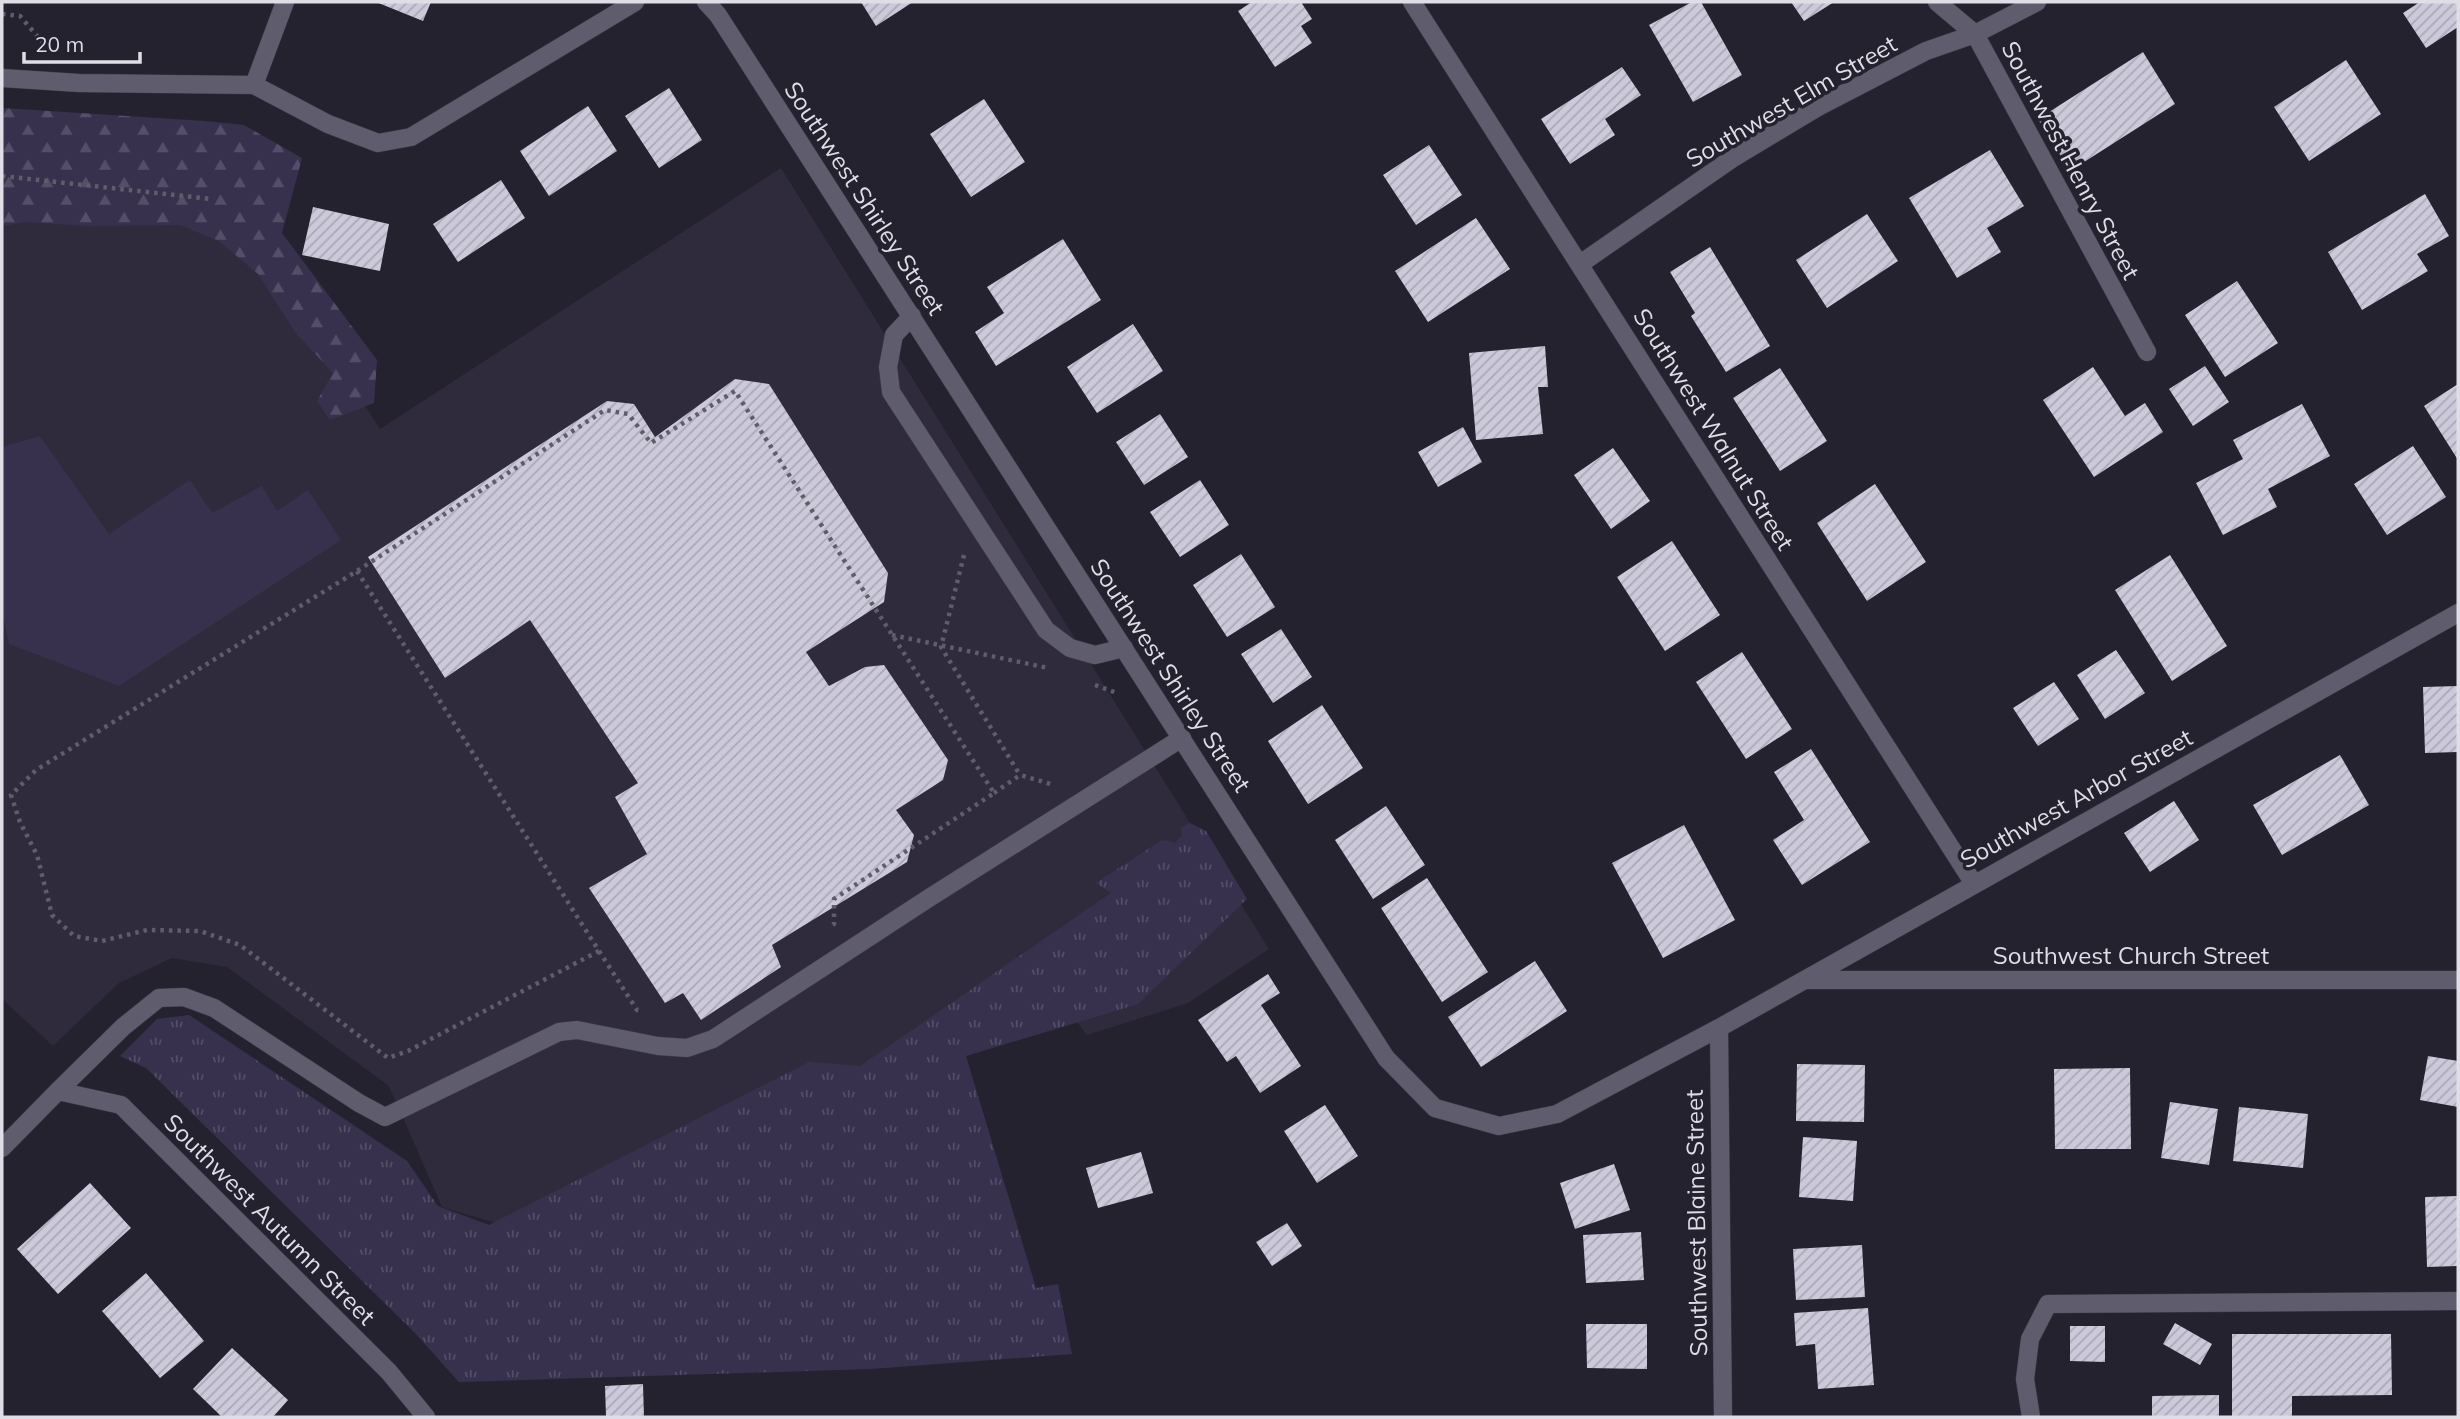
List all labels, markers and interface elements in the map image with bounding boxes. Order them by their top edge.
scale bar [24,21,140,65]
street label: Southwest Elm Street [1680,28,1902,174]
text: 20 m [35,31,84,57]
street label: Southwest Henry Street [1995,36,2147,284]
street label: Southwest Shirley Street [778,76,952,320]
street label: Southwest Walnut Street [1627,303,1801,555]
street label: Southwest Shirley Street [1084,553,1258,797]
street label: Southwest Arbor Street [1955,722,2197,874]
street label: Southwest Church Street [1993,940,2269,970]
street label: Southwest Blaine Street [1679,1089,1713,1357]
street label: Southwest Autumn Street [158,1107,382,1331]

